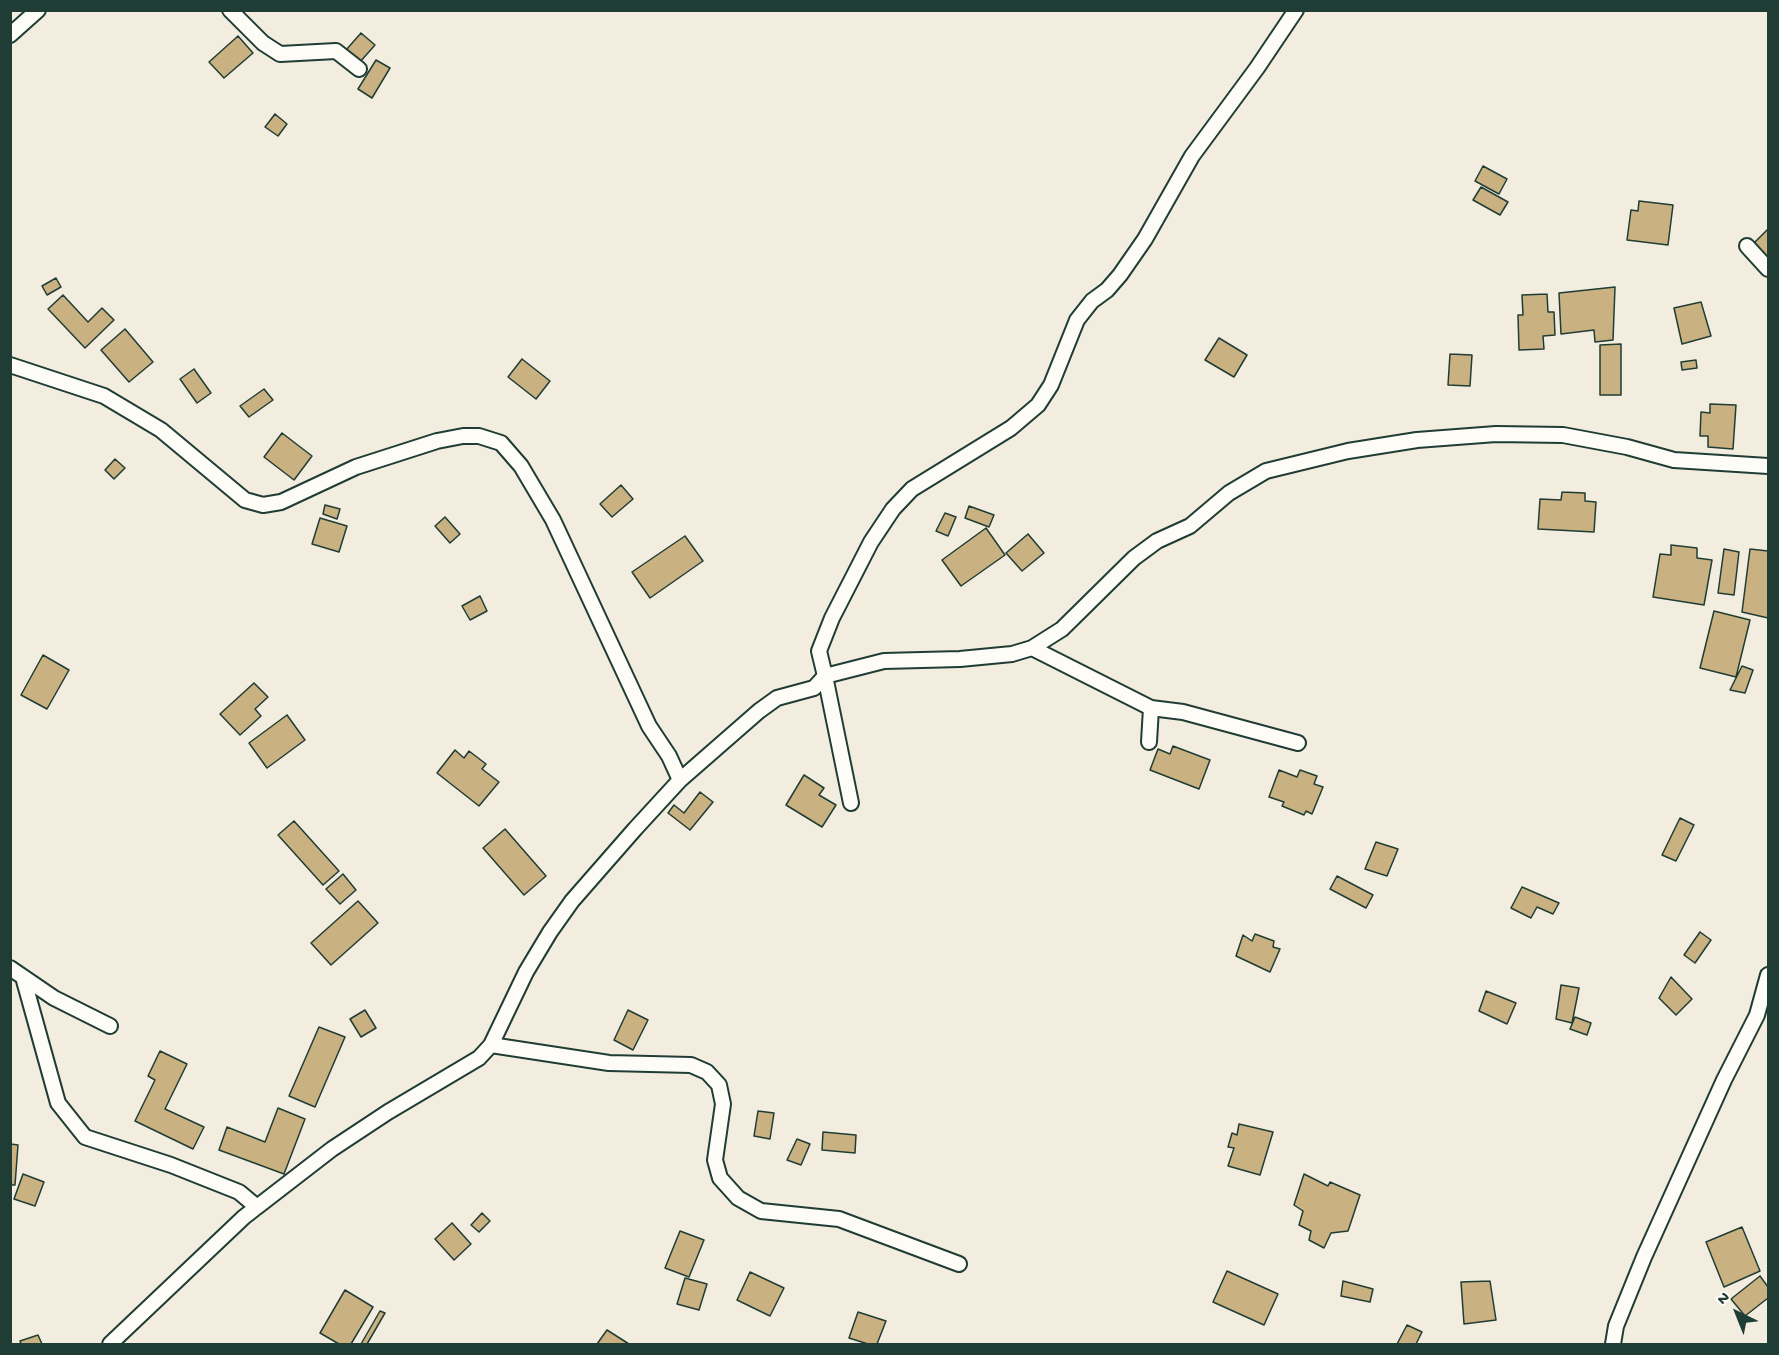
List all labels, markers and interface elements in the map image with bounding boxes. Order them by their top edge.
north arrow [1707,1283,1767,1343]
text: N [1714,1289,1735,1310]

